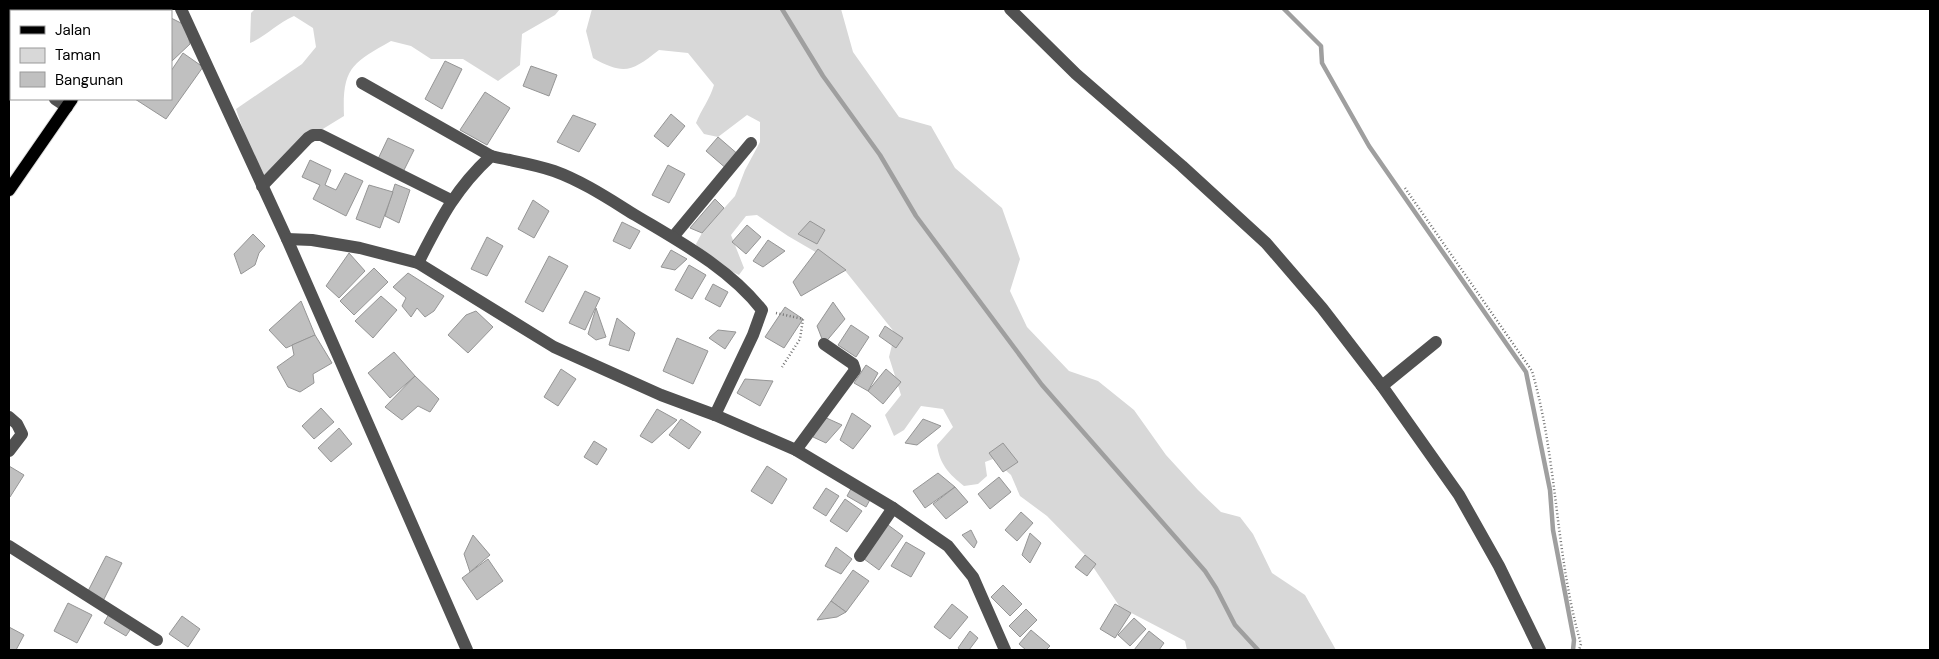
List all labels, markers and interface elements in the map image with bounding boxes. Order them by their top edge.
legend [10,10,172,100]
text: Jalan [55,20,91,40]
text: Taman [55,45,101,65]
text: Bangunan [55,70,123,90]

